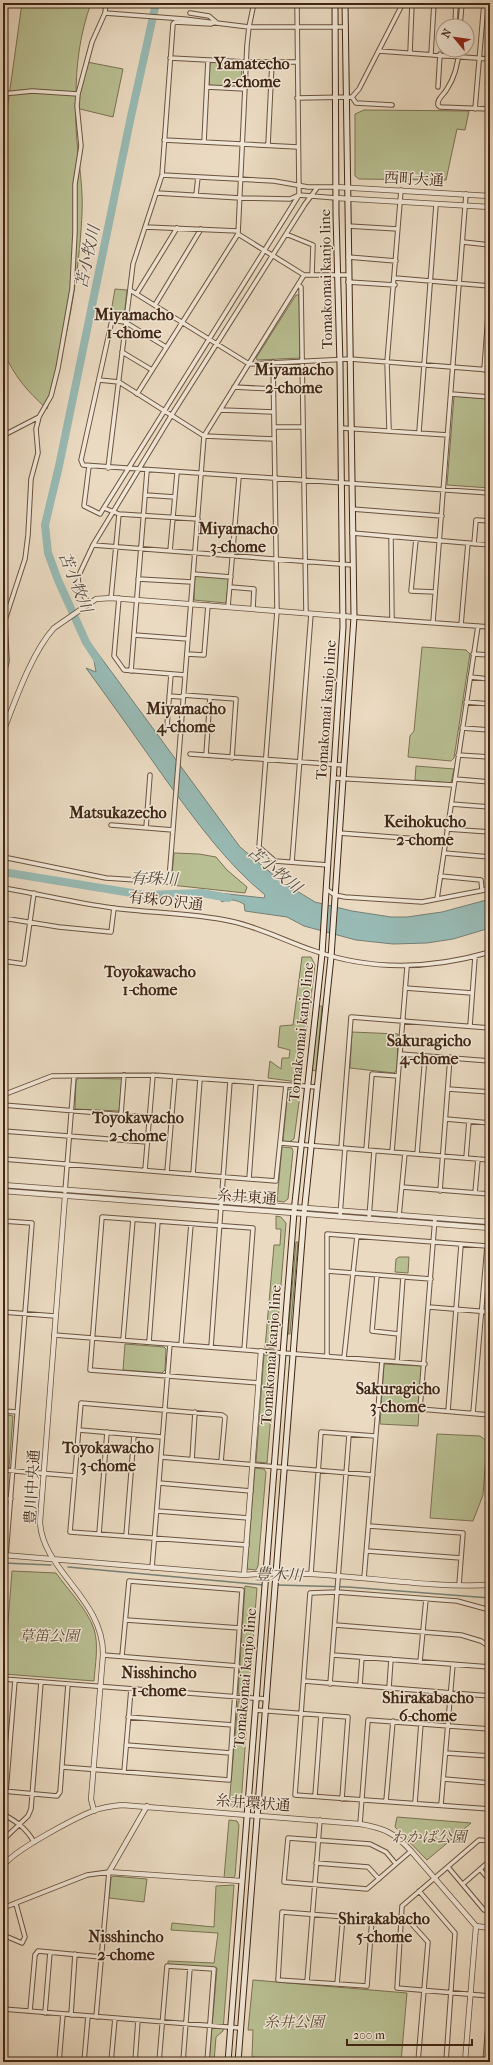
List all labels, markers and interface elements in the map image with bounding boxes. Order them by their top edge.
north arrow [435,18,475,58]
text: N [439,26,455,40]
district label: Yamatecho 2-chome [213,54,290,91]
street label: 西町大通 [384,168,444,190]
street label: Tomakomai kanjo line [316,208,336,349]
water label: 苫小牧川 [72,222,104,290]
district label: Miyamacho 1-chome [93,305,174,342]
district label: Miyamacho 2-chome [253,360,334,397]
district label: Miyamacho 3-chome [197,519,278,557]
water label: 苫小牧川 [55,549,97,617]
street label: Tomakomai kanjo line [312,639,340,781]
district label: Miyamacho 4-chome [145,699,226,737]
district label: Matsukazecho [68,803,167,822]
district label: Keihokucho 2-chome [384,812,466,849]
water label: 苫小牧川 [244,842,307,898]
water label: 有珠川 [130,868,180,889]
street label: 有珠の沢通 [128,888,204,914]
street label: Tomakomai kanjo line [285,961,317,1103]
district label: Toyokawacho 1-chome [103,962,196,999]
district label: Sakuragicho 4-chome [387,1031,471,1069]
district label: Toyokawacho 2-chome [91,1108,184,1145]
street label: 糸井東通 [216,1186,278,1208]
street label: Tomakomai kanjo line [257,1284,285,1426]
district label: Sakuragicho 3-chome [356,1379,440,1417]
district label: Toyokawacho 3-chome [61,1438,154,1476]
street label: 豊川中央通 [21,1449,43,1525]
water label: 豊木川 [255,1564,305,1585]
street label: Tomakomai kanjo line [230,1607,260,1749]
park label: 草笛公園 [19,1627,82,1645]
district label: Nisshincho 1-chome [121,1663,197,1700]
district label: Shirakabacho 6-chome [382,1688,474,1725]
street label: 糸井環状通 [215,1791,291,1815]
park label: わかば公園 [391,1828,469,1846]
district label: Shirakabacho 5-chome [338,1909,430,1946]
district label: Nisshincho 2-chome [88,1927,164,1964]
park label: 糸井公園 [264,2013,327,2031]
scale bar [347,2021,472,2047]
text: 200 m [353,2028,385,2042]

